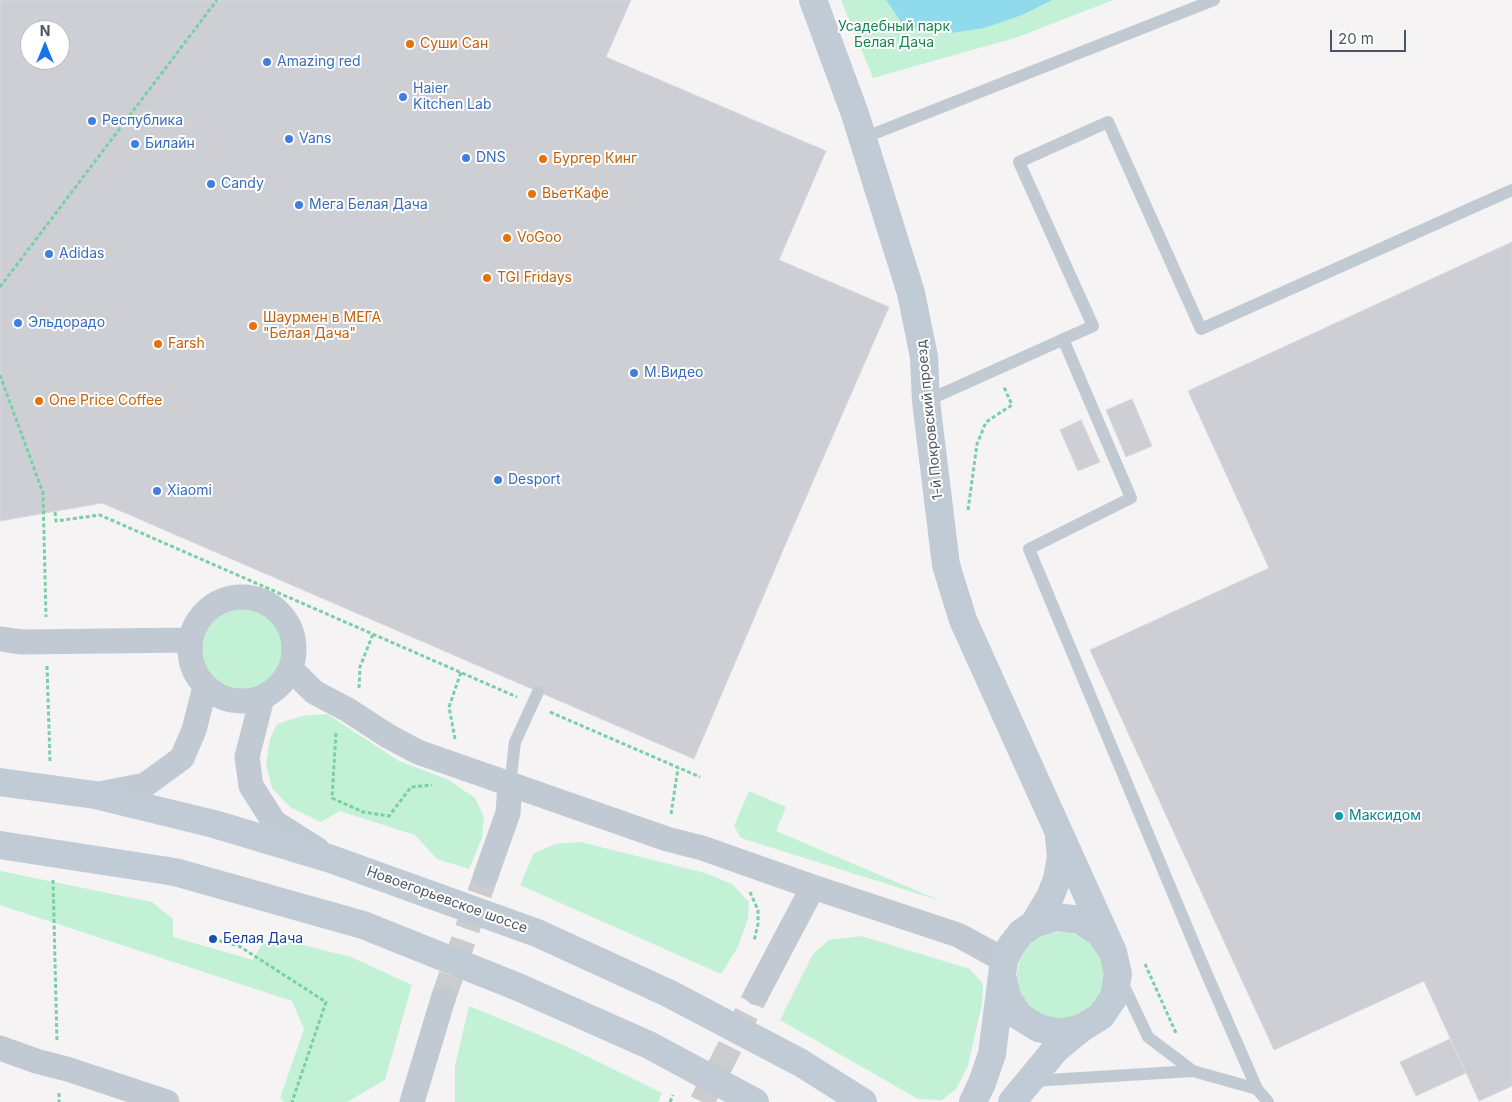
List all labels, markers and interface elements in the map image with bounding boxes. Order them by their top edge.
park label: Усадебный парк Белая Дача [838,19,950,52]
north arrow [20,20,70,70]
scale bar [1332,20,1408,52]
text: N [40,22,50,39]
text: 20 m [1338,29,1374,48]
place label: Суши Сан [420,36,488,52]
marker: Суши Сан [404,38,416,50]
place label: Amazing red [277,54,360,70]
marker: Amazing red [261,56,273,68]
place label: Haier Kitchen Lab [413,81,491,114]
marker: Haier Kitchen Lab [397,91,409,103]
place label: Республика [102,113,183,129]
marker: Республика [86,115,98,127]
place label: Vans [299,131,331,147]
marker: Vans [283,133,295,145]
place label: Билайн [145,136,195,152]
marker: Билайн [129,138,141,150]
place label: DNS [476,150,506,166]
place label: Бургер Кинг [553,151,637,167]
marker: DNS [460,152,472,164]
marker: Бургер Кинг [537,153,549,165]
place label: Candy [221,176,264,192]
marker: Candy [205,178,217,190]
place label: ВьетКафе [542,186,609,202]
marker: ВьетКафе [526,188,538,200]
place label: Мега Белая Дача [309,197,428,213]
marker: Мега Белая Дача [293,199,305,211]
place label: VoGoo [517,230,562,246]
marker: VoGoo [501,232,513,244]
place label: Adidas [59,246,104,262]
marker: Adidas [43,248,55,260]
place label: TGI Fridays [497,270,572,286]
marker: TGI Fridays [481,272,493,284]
place label: Шаурмен в МЕГА "Белая Дача" [263,310,381,342]
place label: Эльдорадо [28,315,105,331]
marker: Эльдорадо [12,317,24,329]
marker: Шаурмен в МЕГА "Белая Дача" [247,320,259,332]
place label: Farsh [168,336,205,352]
marker: Farsh [152,338,164,350]
street label: 1-й Покровский проезд [913,339,947,501]
place label: М.Видео [644,365,703,381]
marker: М.Видео [628,367,640,379]
place label: One Price Coffee [49,393,162,409]
marker: One Price Coffee [33,395,45,407]
place label: Desport [508,472,561,488]
marker: Desport [492,474,504,486]
place label: Xiaomi [167,483,212,499]
marker: Xiaomi [151,485,163,497]
place label: Максидом [1349,808,1421,824]
marker: Максидом [1333,810,1345,822]
street label: Новоегорьевское шоссе [364,863,530,937]
place label: Белая Дача [223,931,303,947]
marker: Белая Дача [207,933,219,945]

